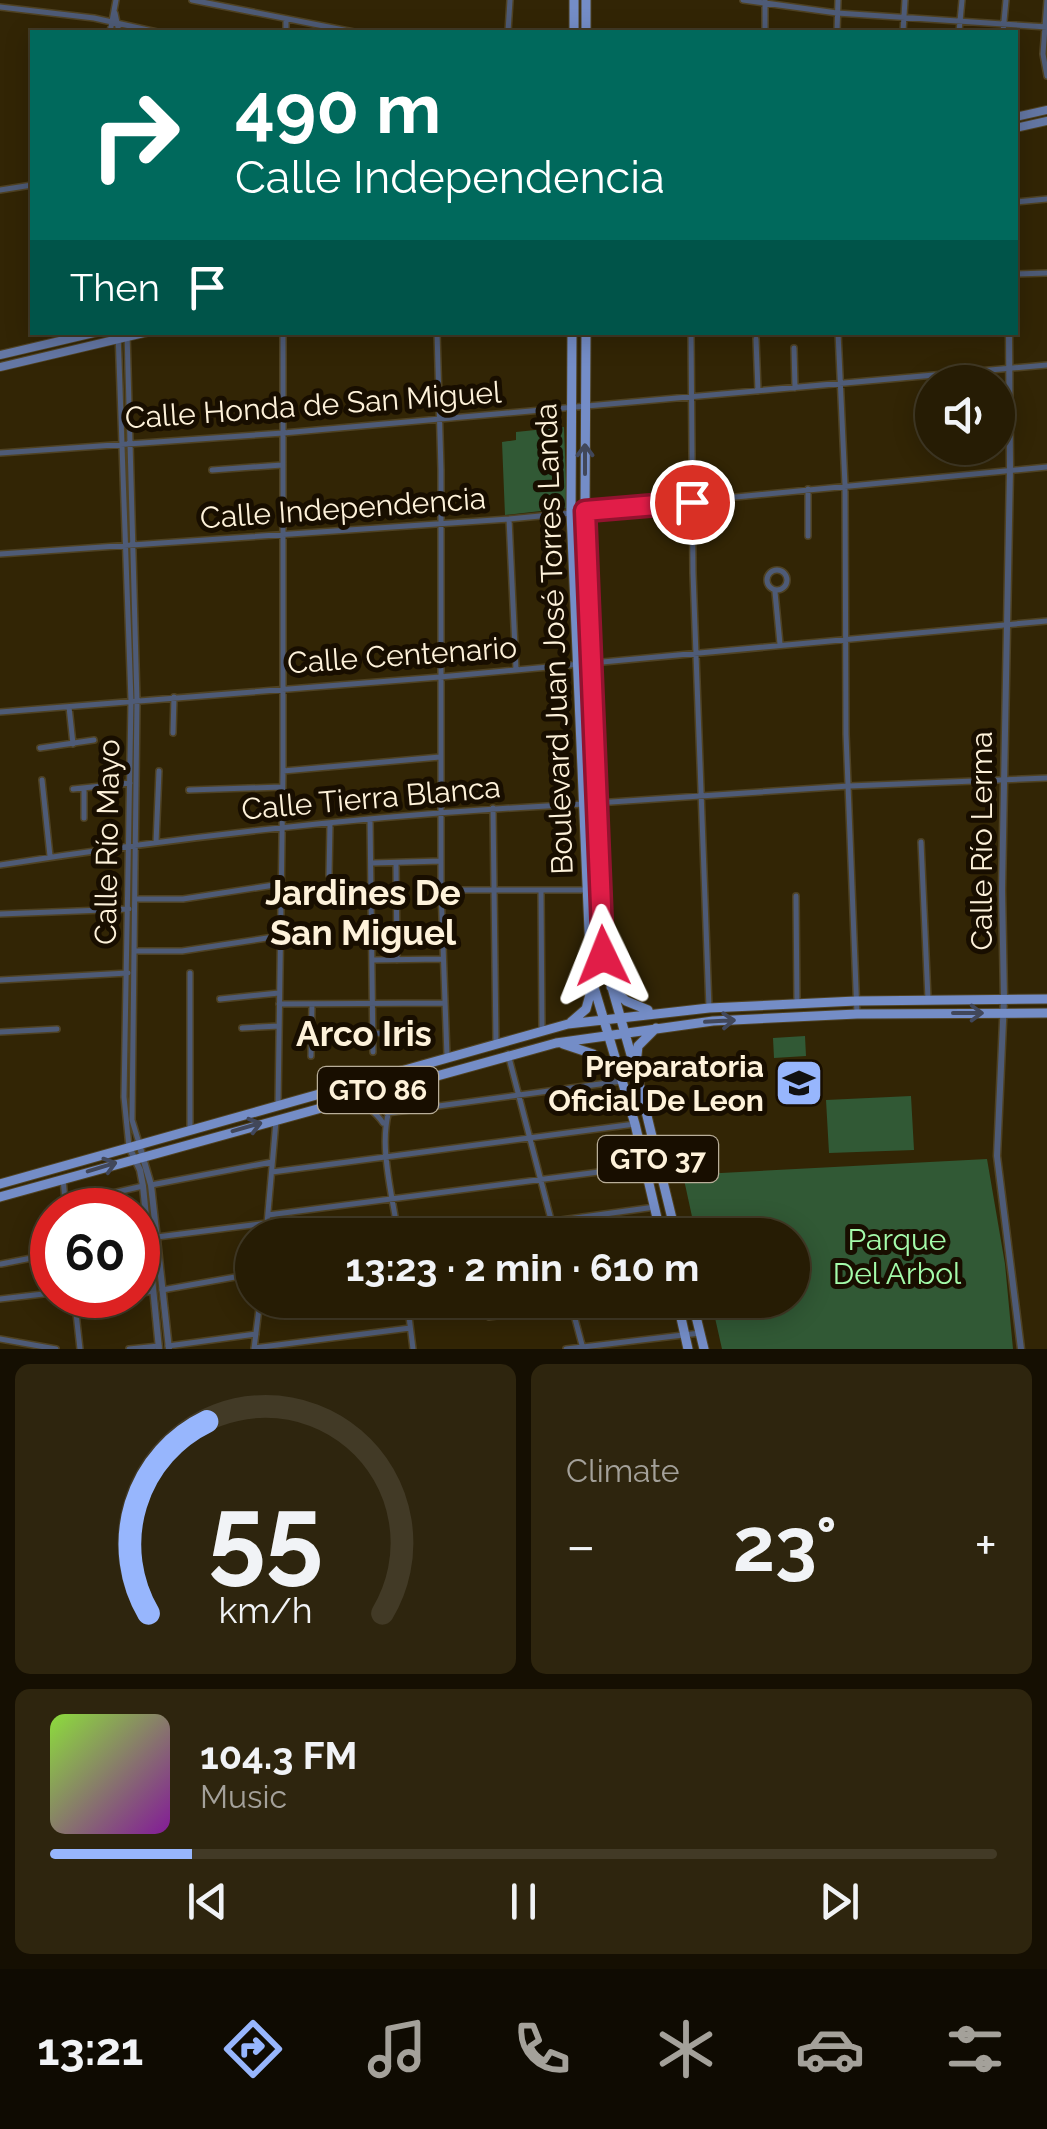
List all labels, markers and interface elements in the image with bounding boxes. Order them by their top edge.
text: 490 m [235,67,441,149]
icon: right [70,70,200,200]
text: Calle Independencia [235,151,665,204]
icon: arrive [180,260,235,315]
text: Then [70,265,160,310]
map controls [915,365,1015,465]
button: sound [915,365,1015,465]
street label: Calle Honda de San Miguel [124,374,503,436]
street label: Boulevard Juan José Torres Landa [528,403,580,875]
one-way arrow [576,443,595,475]
pin [650,460,735,545]
icon: arrive [665,475,720,530]
street label: Calle Independencia [199,481,487,535]
street label: Calle Centenario [286,630,518,680]
street label: Calle Río Lerma [964,731,999,951]
street label: Calle Río Mayo [88,739,126,945]
street label: Calle Tierra Blanca [240,769,502,827]
district label: Jardines De San Miguel [265,872,461,953]
position arrow [551,904,655,1008]
one-way arrow [950,1004,983,1022]
one-way arrow [704,1011,736,1030]
district label: Arco Iris [296,1013,432,1054]
place label: Preparatoria Oficial De Leon [548,1049,764,1118]
school or university icon: Preparatoria Oficial De Leon [773,1057,825,1109]
road number: GTO 86 [318,1067,438,1113]
one-way arrow [231,1116,262,1135]
road number: GTO 37 [598,1136,718,1182]
one-way arrow [86,1157,118,1176]
speed limit sign: 60 [30,1188,160,1318]
park label: Parque Del Arbol [833,1222,962,1291]
text: 13:23 · 2 min · 610 m [346,1245,699,1290]
text: Climate [566,1452,680,1489]
text: 55 [208,1473,323,1595]
text: 23° [733,1500,837,1589]
text: − [566,1513,596,1578]
text: + [974,1513,997,1578]
text: km/h [218,1589,313,1631]
text: 104.3 FM [200,1733,357,1778]
text: Music [200,1778,287,1815]
icon: previous [180,1874,235,1929]
icon: pause [496,1874,551,1929]
icon: next [812,1874,867,1929]
icon: directions [218,2014,288,2084]
icon: music [362,2014,432,2084]
icon: phone [507,2014,577,2084]
icon: climate [651,2014,721,2084]
icon: car [795,2014,865,2084]
icon: filters [940,2014,1010,2084]
text: 13:21 [37,2023,143,2076]

